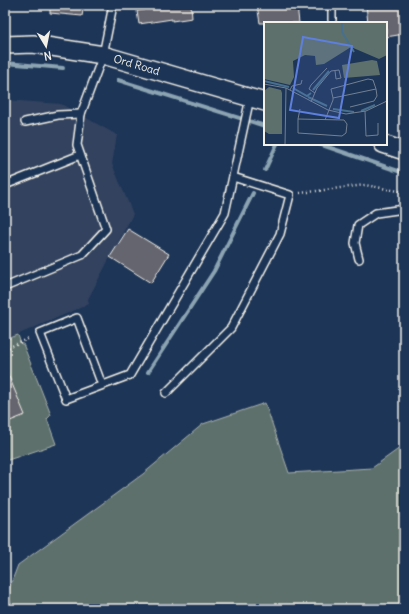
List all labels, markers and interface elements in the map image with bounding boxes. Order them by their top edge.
inset map [264,22,387,145]
north arrow [26,26,66,66]
text: N [43,48,53,63]
street label: Ord Road [112,51,162,78]

